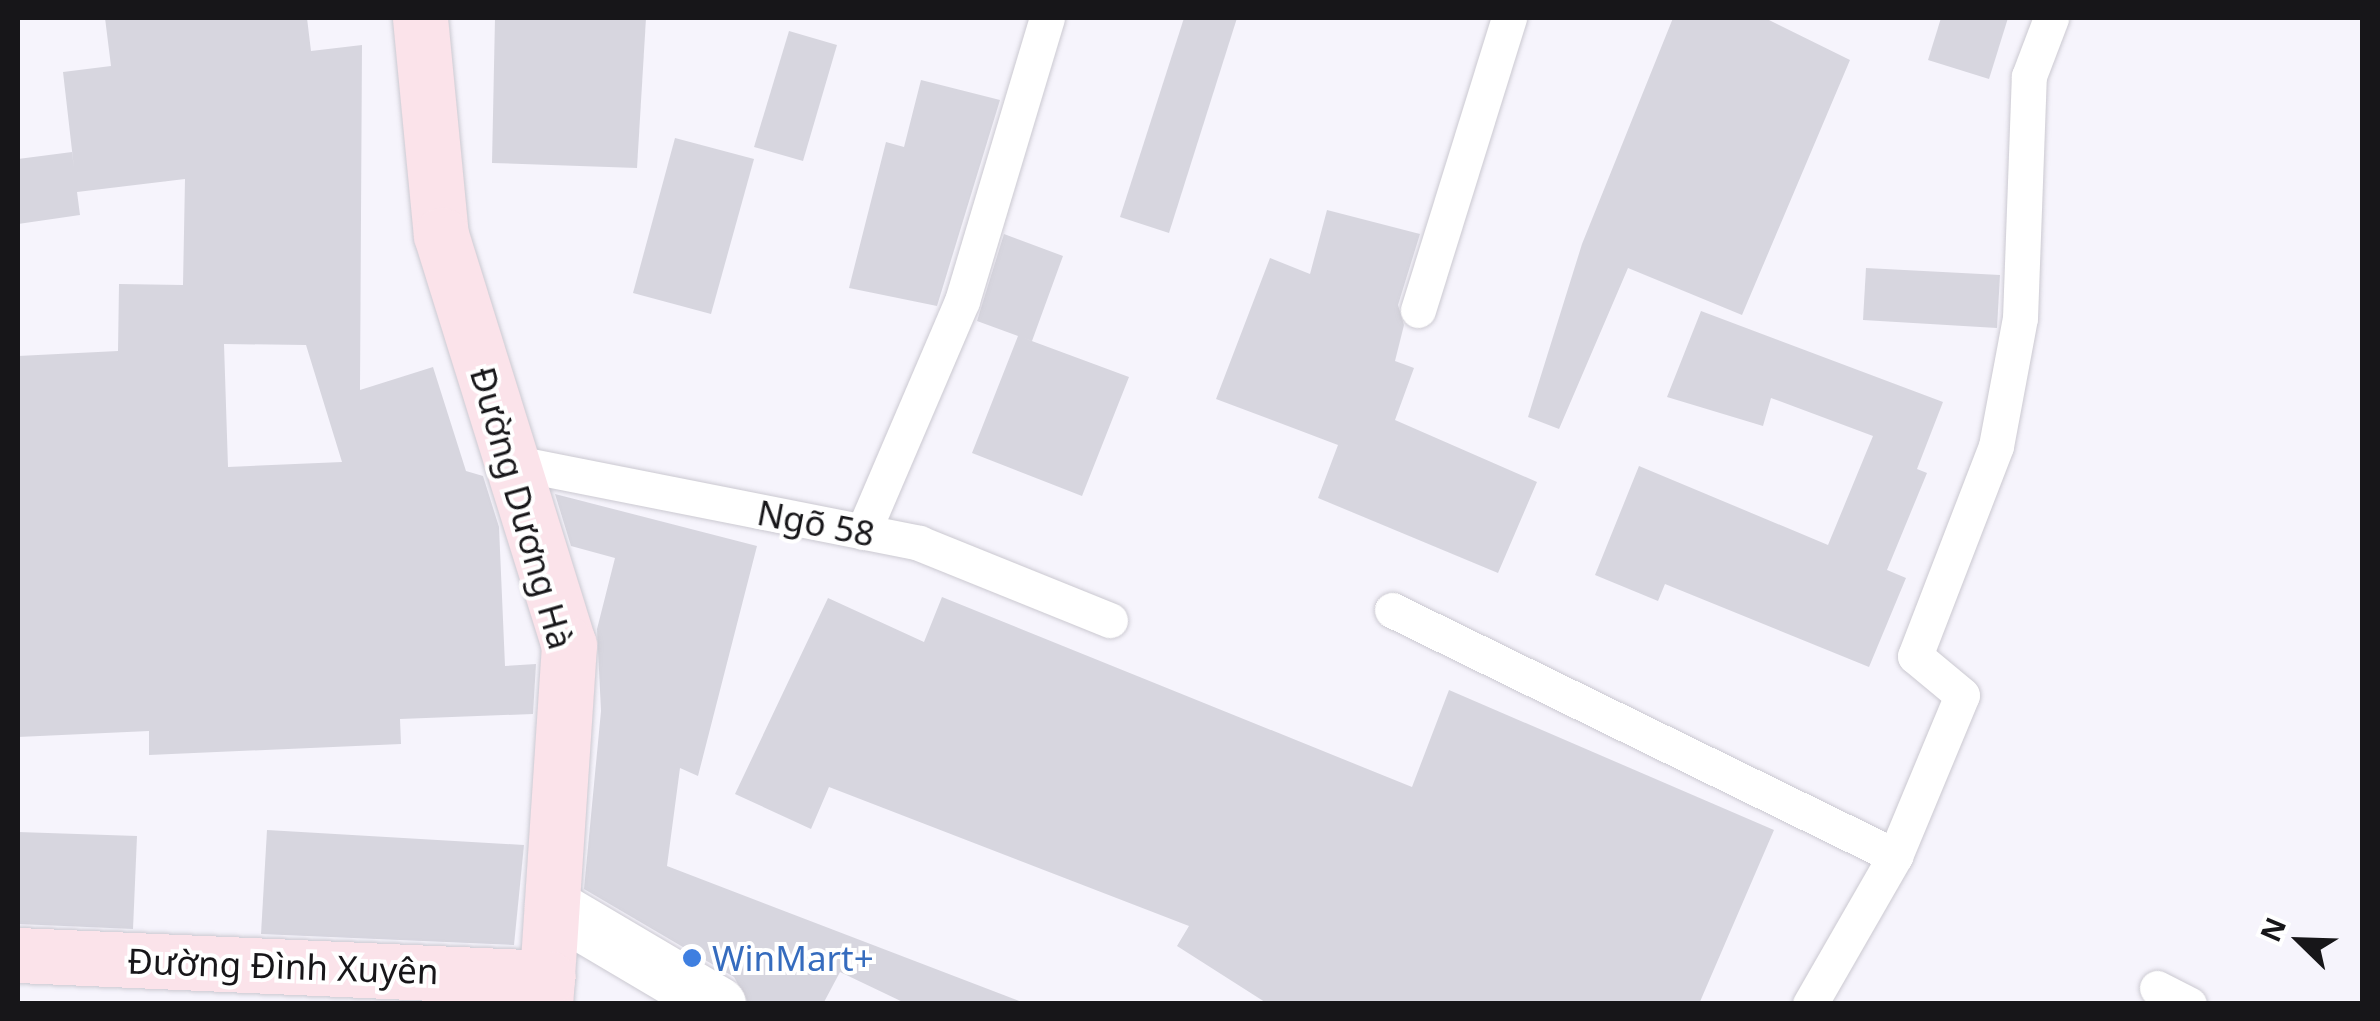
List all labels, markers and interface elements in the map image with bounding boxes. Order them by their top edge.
street label: Đường Dương Hà [462,362,582,654]
street label: Ngõ 58 [754,491,878,555]
north arrow [2250,891,2350,991]
text: N [2250,911,2294,947]
place label: WinMart+ [712,937,874,979]
street label: Đường Đình Xuyên [127,940,439,992]
marker: WinMart+ [681,947,703,969]

